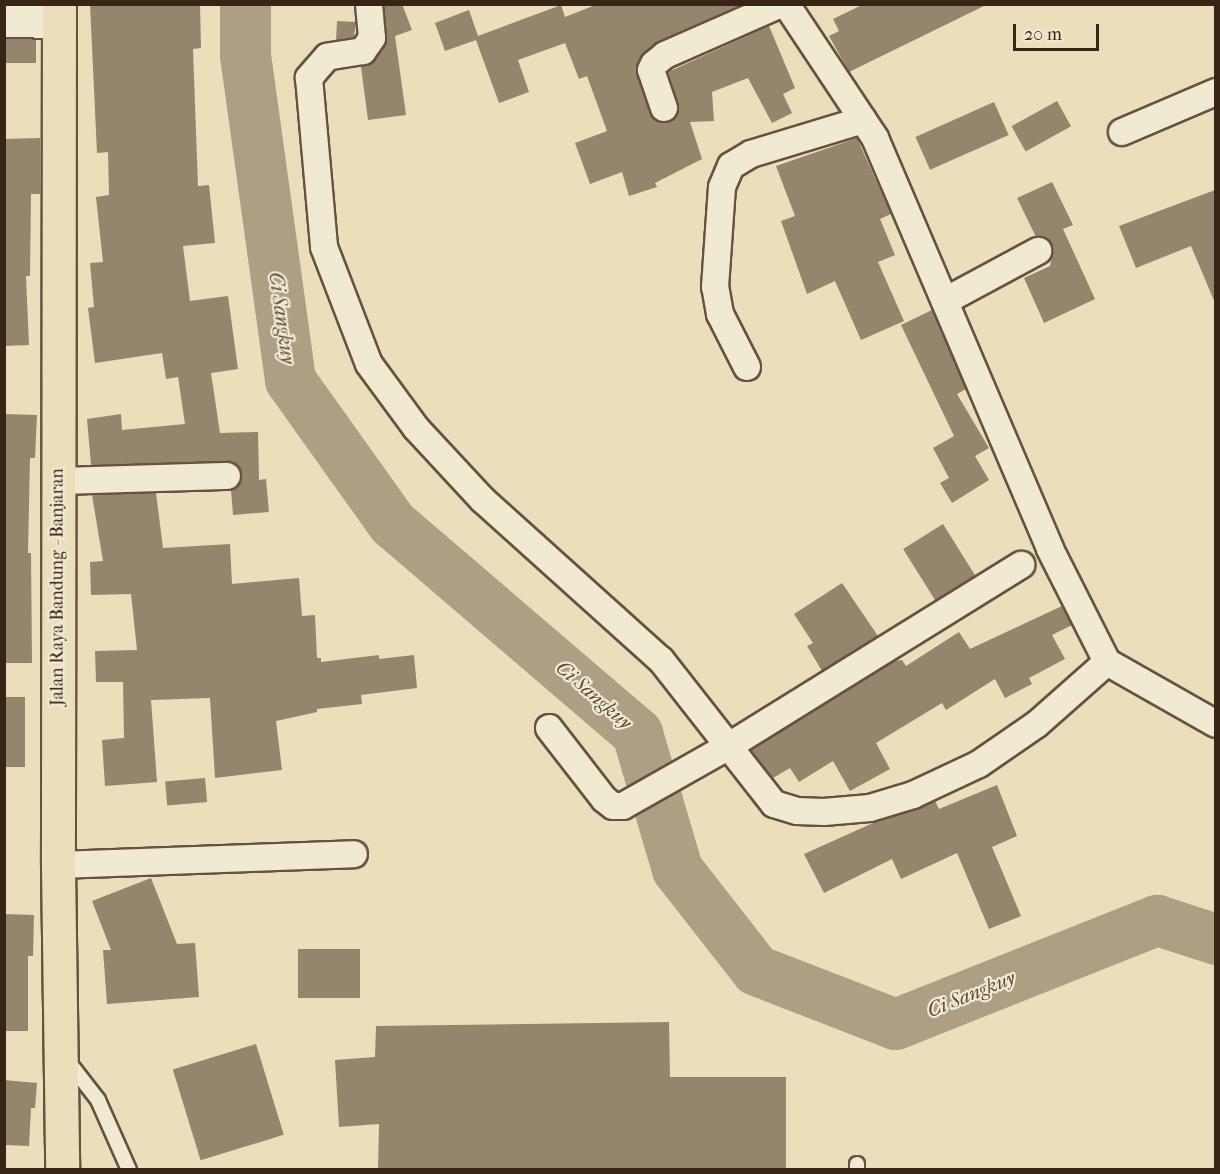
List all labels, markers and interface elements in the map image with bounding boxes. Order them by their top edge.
scale bar [1016,12,1102,50]
text: 20 m [1024,24,1062,45]
water label: Ci Sangkuy [264,271,300,365]
street label: Jalan Raya Bandung - Banjaran [47,468,69,706]
water label: Ci Sangkuy [551,656,637,734]
water label: Ci Sangkuy [924,966,1018,1022]

